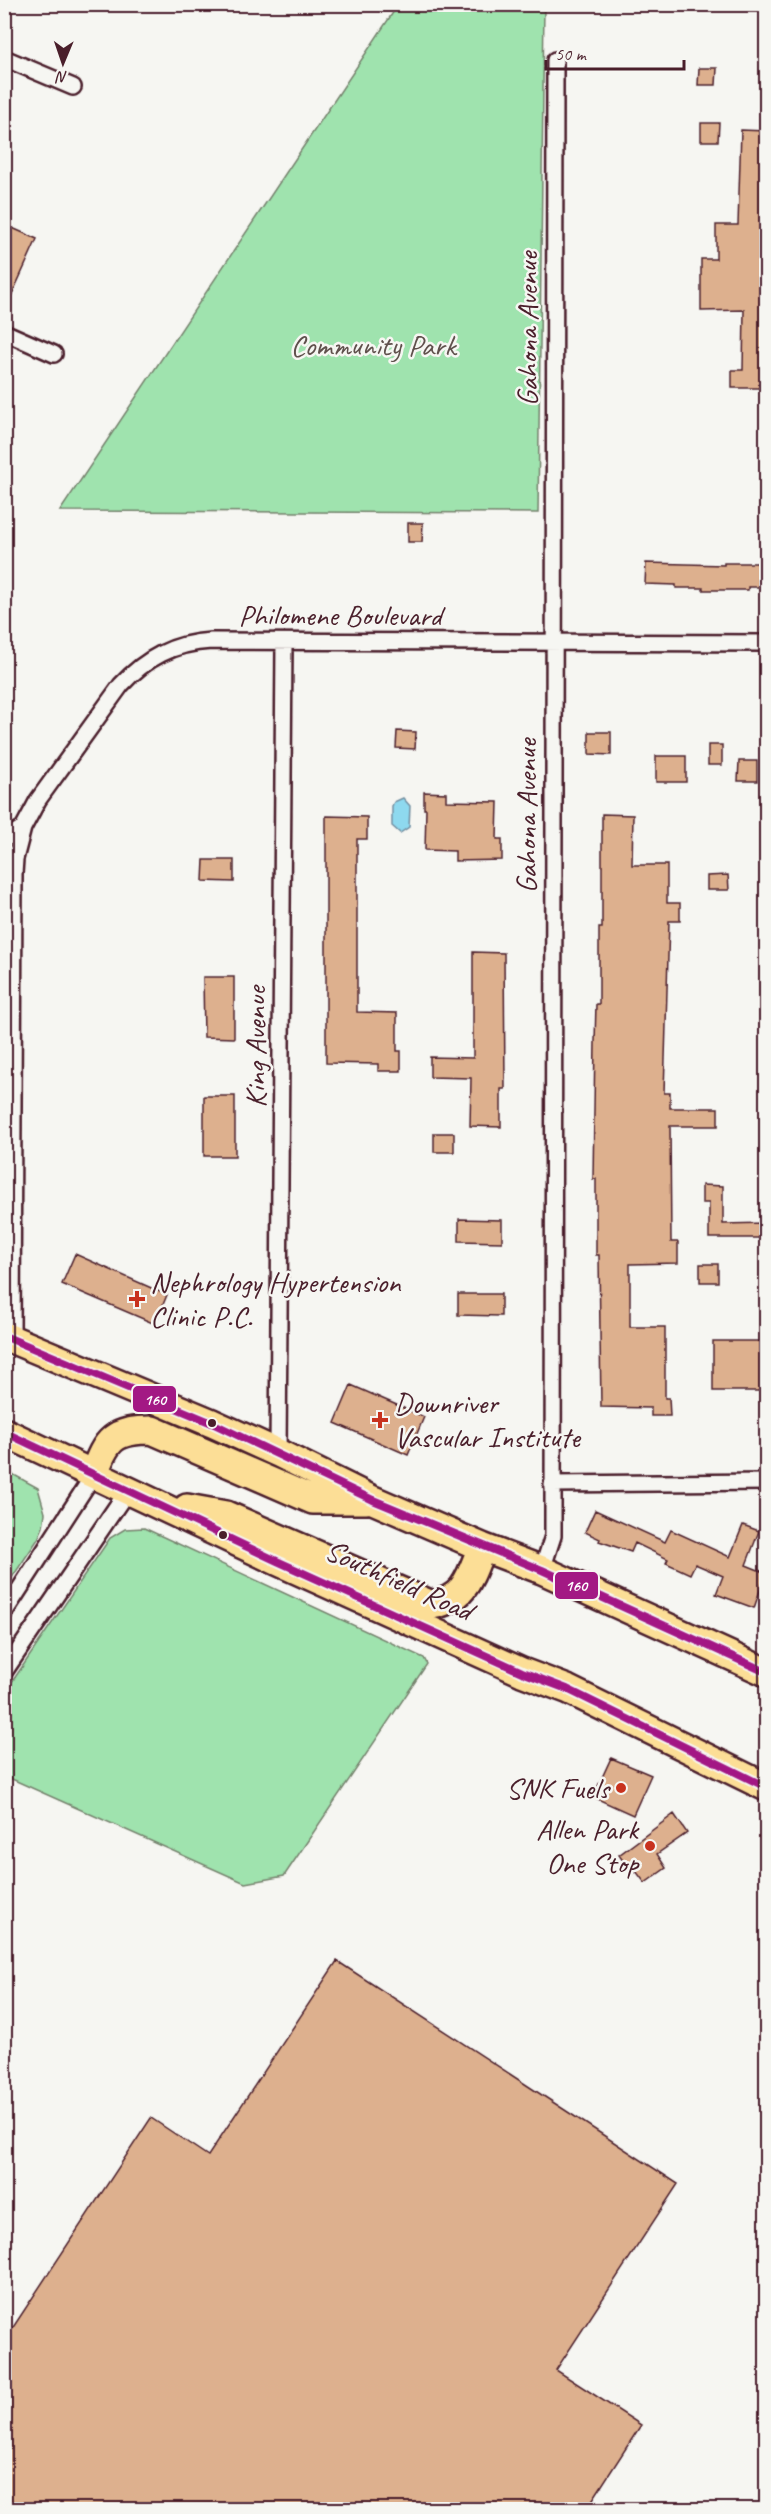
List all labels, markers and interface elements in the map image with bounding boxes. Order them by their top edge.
north arrow [33,33,93,93]
scale bar [546,33,684,71]
text: 50 m [555,43,588,65]
text: N [54,67,68,87]
street label: Gahona Avenue [508,250,546,406]
park label: Community Park [290,326,458,364]
street label: Philomene Boulevard [238,596,446,634]
street label: Gahona Avenue [507,737,545,893]
street label: King Avenue [236,984,274,1108]
place label: Nephrology Hypertension Clinic P.C. [150,1263,402,1335]
marker: Nephrology Hypertension Clinic P.C. [128,1290,146,1308]
place label: Downriver Vascular Institute [394,1384,582,1456]
line badge: 160 [132,1385,177,1413]
text: 160 [144,1390,168,1410]
marker: Downriver Vascular Institute [371,1411,389,1429]
unlabelled marker [206,1417,218,1429]
unlabelled marker [217,1529,229,1541]
street label: Southfield Road [319,1531,482,1631]
line badge: 160 [554,1571,599,1600]
text: 160 [565,1576,589,1596]
place label: SNK Fuels [506,1769,612,1807]
marker: SNK Fuels [614,1781,628,1795]
place label: Allen Park One Stop [536,1810,640,1882]
marker: Allen Park One Stop [643,1839,657,1853]

